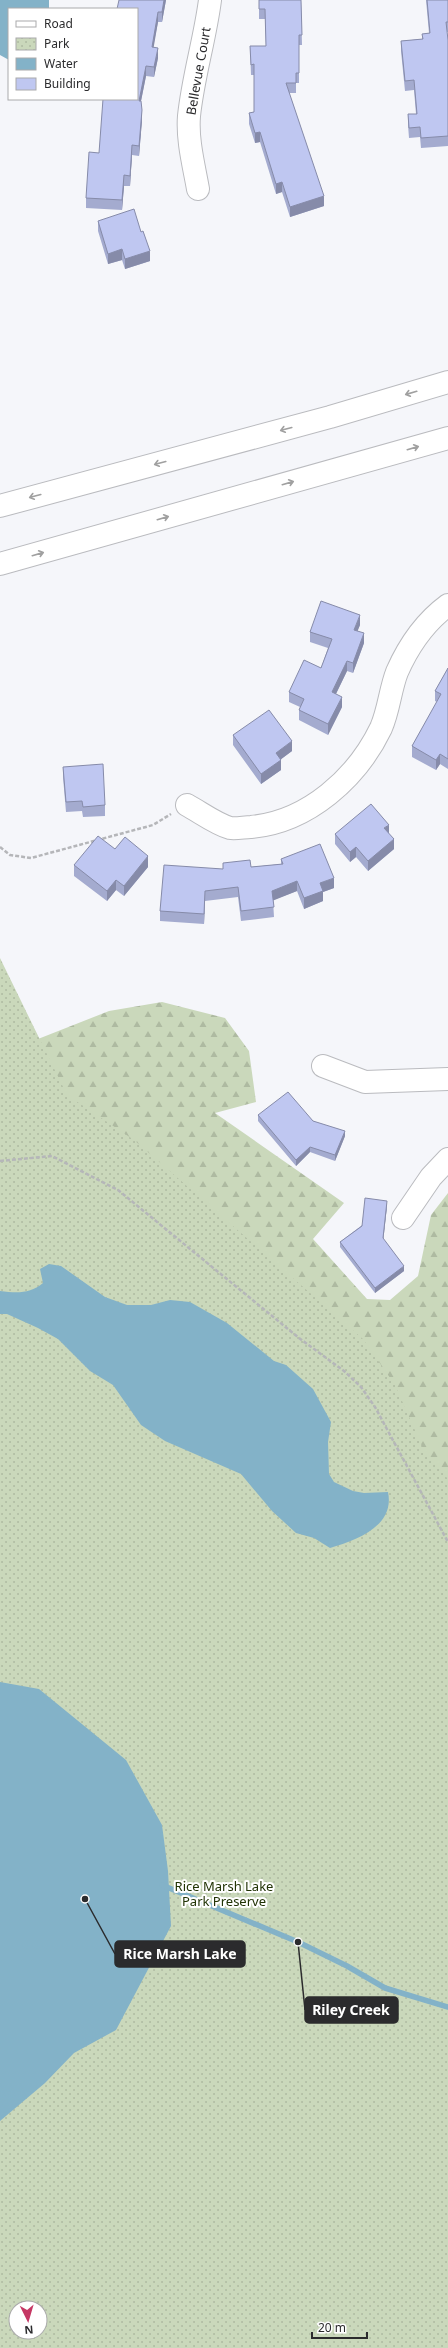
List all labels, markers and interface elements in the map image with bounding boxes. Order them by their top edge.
legend [8,8,138,100]
text: Road [44,15,73,32]
street label: Bellevue Court [181,25,215,116]
text: Park [44,35,70,52]
text: Water [44,55,78,72]
text: Building [44,75,91,92]
one-way arrow [404,390,417,397]
one-way arrow [279,425,292,433]
one-way arrow [406,443,419,451]
one-way arrow [154,459,167,467]
one-way arrow [281,479,294,486]
one-way arrow [28,493,41,501]
one-way arrow [156,514,169,521]
one-way arrow [31,550,44,557]
park label: Rice Marsh Lake Park Preserve [175,1877,273,1910]
callout: Rice Marsh Lake [115,1941,245,1967]
text: Rice Marsh Lake [123,1944,237,1963]
callout: Riley Creek [305,1997,398,2023]
text: Riley Creek [312,2000,390,2019]
north arrow [8,2300,48,2340]
scale bar [312,2314,367,2340]
text: 20 m [318,2319,346,2336]
text: N [24,2323,34,2338]

